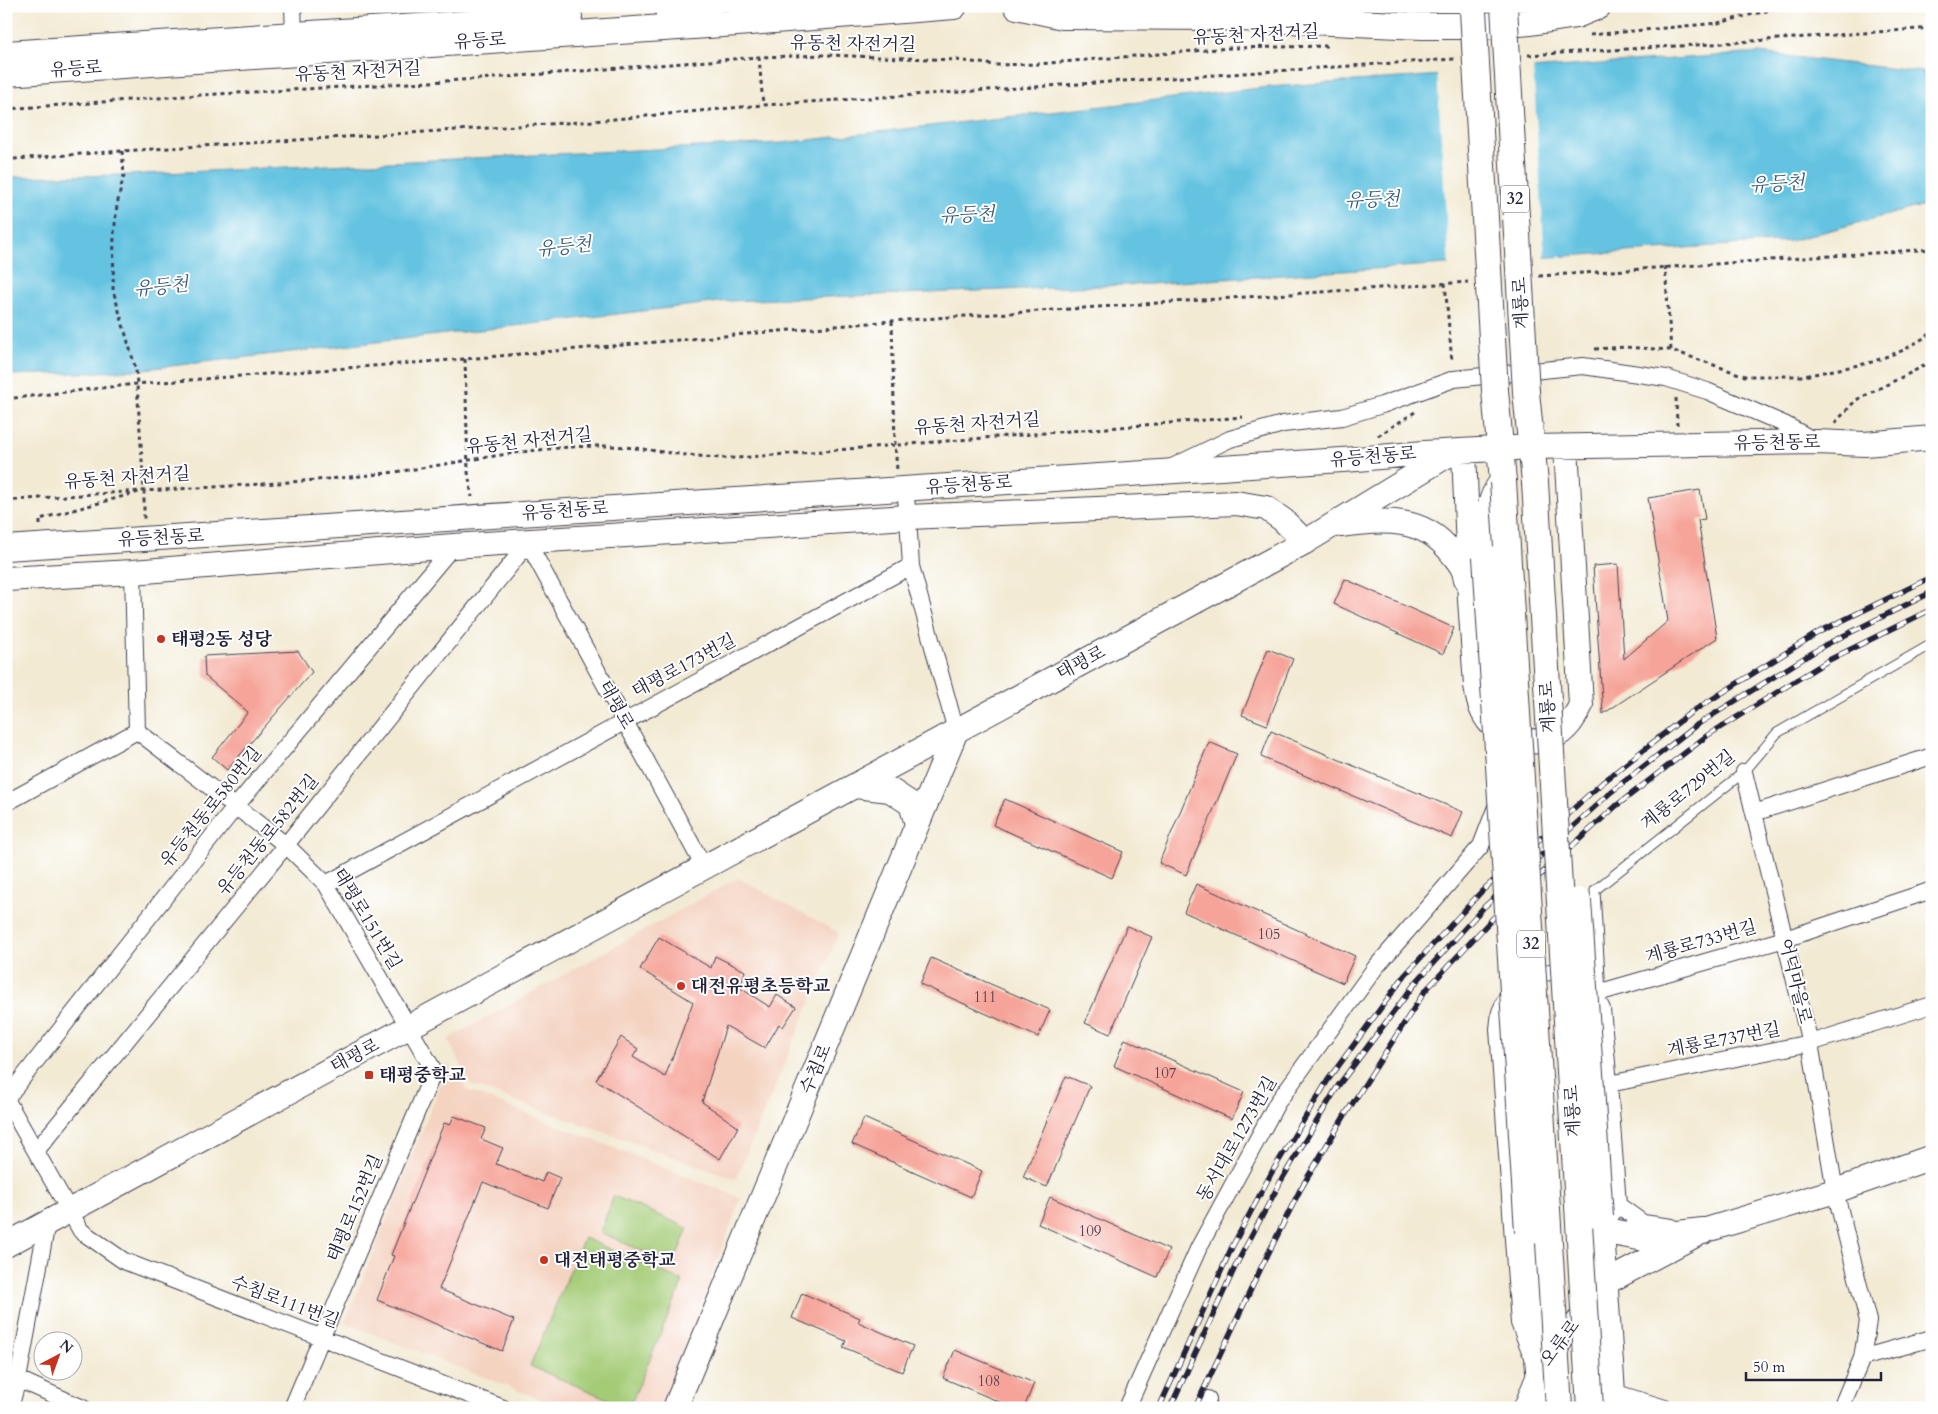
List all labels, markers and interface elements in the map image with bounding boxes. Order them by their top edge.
street label: 유동천 자전거길 [1192,19,1320,51]
street label: 유등로 [453,27,507,55]
street label: 유동천 자전거길 [790,30,916,58]
street label: 유등로 [49,55,103,83]
street label: 유동천 자전거길 [294,56,422,88]
water label: 유등천 [1749,169,1807,198]
road number: 32 [1501,185,1529,212]
water label: 유등천 [1344,186,1402,214]
water label: 유등천 [939,201,997,229]
water label: 유등천 [535,231,594,263]
water label: 유등천 [132,271,191,303]
street label: 계룡로 [1507,276,1535,330]
street label: 유동천 자전거길 [913,407,1041,441]
street label: 유동천 자전거길 [465,422,593,460]
street label: 유등천동로 [1733,430,1821,456]
street label: 유등천동로 [1329,441,1417,473]
street label: 유동천 자전거길 [63,461,191,495]
street label: 유등천동로 [925,469,1013,501]
street label: 유등천동로 [521,495,609,527]
street label: 유등천동로 [117,523,205,553]
place label: 태평2동 성당 [171,627,273,652]
street label: 태평로173번길 [628,628,740,704]
marker: 태평2동 성당 [155,633,167,645]
street label: 태평로 [1052,640,1110,686]
street label: 태평로 [592,676,640,734]
street label: 계룡로 [1534,680,1562,734]
street label: 유등천동로580번길 [154,741,268,873]
street label: 계룡로729번길 [1636,744,1740,836]
street label: 유등천동로582번길 [211,769,325,901]
street label: 태평로151번길 [327,863,407,975]
street label: 계룡로733번길 [1642,914,1760,970]
house number: 105 [1257,924,1281,944]
road number: 32 [1517,931,1545,958]
street label: 어덕마을로 [1772,936,1818,1026]
place label: 대전유평초등학교 [691,974,831,999]
marker: 대전유평초등학교 [675,980,687,992]
house number: 111 [973,987,997,1007]
street label: 계룡로737번길 [1665,1017,1783,1063]
street label: 태평로 [326,1033,384,1079]
street label: 수침로 [794,1040,838,1098]
place label: 태평중학교 [379,1063,467,1088]
house number: 107 [1153,1063,1177,1083]
marker: 태평중학교 [363,1069,375,1081]
street label: 동서대로1273번길 [1191,1072,1283,1206]
street label: 계룡로 [1559,1084,1587,1138]
street label: 태평로152번길 [321,1150,389,1266]
house number: 109 [1078,1221,1102,1241]
place label: 대전태평중학교 [554,1248,676,1273]
marker: 대전태평중학교 [538,1254,550,1266]
street label: 수침로111번길 [227,1270,343,1334]
street label: 오류로 [1534,1315,1586,1371]
north arrow [32,1332,82,1382]
text: N [55,1335,77,1358]
scale bar [1746,1349,1880,1381]
text: 50 m [1753,1357,1785,1377]
house number: 108 [977,1371,1001,1391]

